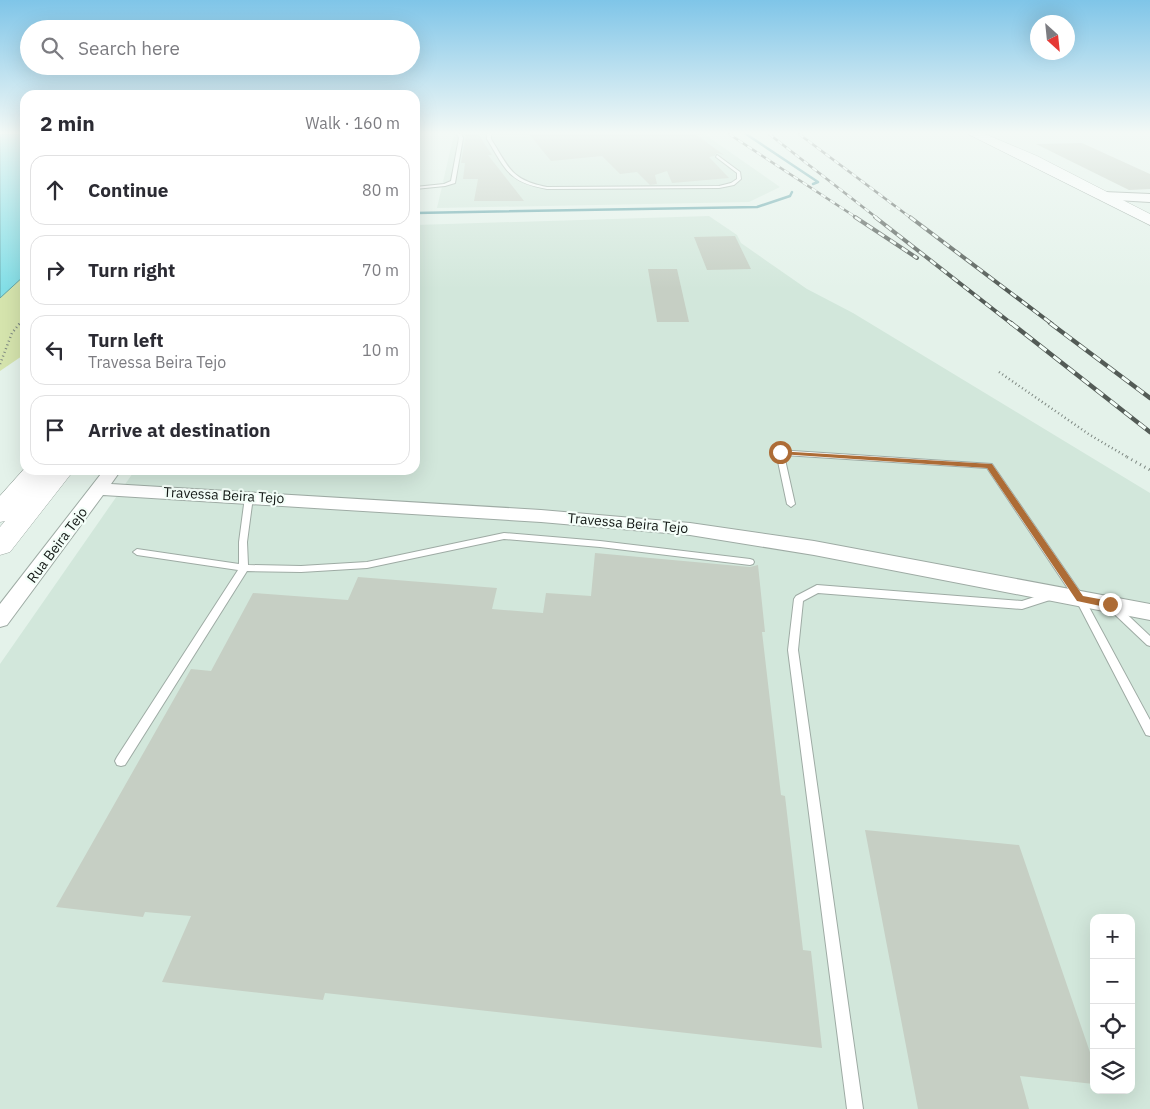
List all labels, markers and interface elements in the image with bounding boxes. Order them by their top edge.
north arrow [1030,15,1075,60]
search box [20,20,420,75]
icon: search [38,34,66,62]
text: Search here [78,36,180,60]
text: 2 min [40,109,95,137]
text: Walk · 160 m [305,113,400,133]
icon: ahead [41,176,69,204]
text: Continue [88,178,168,202]
text: 80 m [362,180,399,200]
icon: right [41,256,69,284]
text: Turn right [88,258,175,282]
text: 70 m [362,260,399,280]
text: Turn left [88,328,164,352]
icon: left [41,336,69,364]
text: 10 m [362,340,399,360]
text: Travessa Beira Tejo [88,352,226,372]
icon: arrive [41,416,69,444]
text: Arrive at destination [88,418,271,442]
route start [769,441,792,464]
street label: Travessa Beira Tejo [163,483,285,507]
street label: Rua Beira Tejo [23,504,91,586]
street label: Travessa Beira Tejo [567,509,689,537]
route end [1099,593,1122,616]
map controls [1090,914,1135,1094]
button: + [1090,914,1135,959]
button: − [1090,959,1135,1004]
button: locate [1090,1004,1135,1049]
button: layers [1090,1049,1135,1094]

